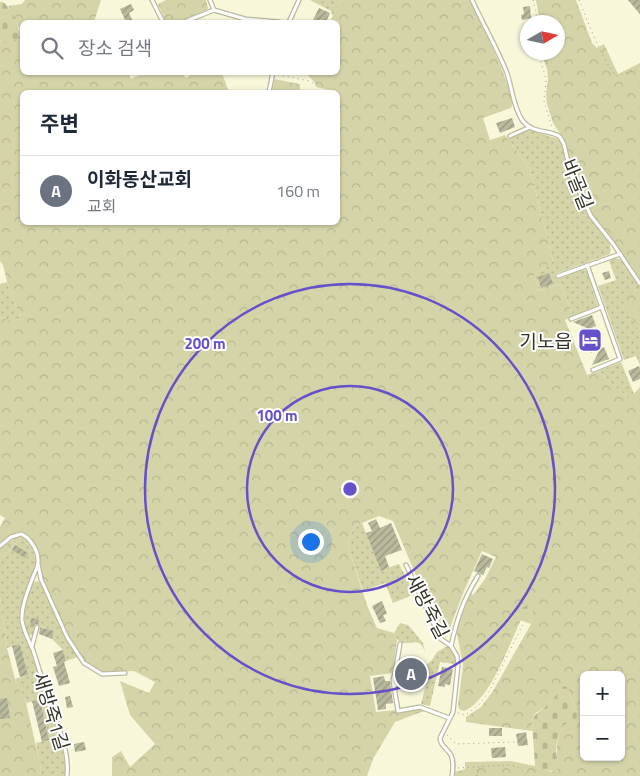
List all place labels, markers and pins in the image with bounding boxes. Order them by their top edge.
place label: 기노읍 [520,326,572,355]
hotel icon: 기노읍 [577,327,603,353]
centre of rings [341,480,359,498]
pin: A [395,655,427,693]

